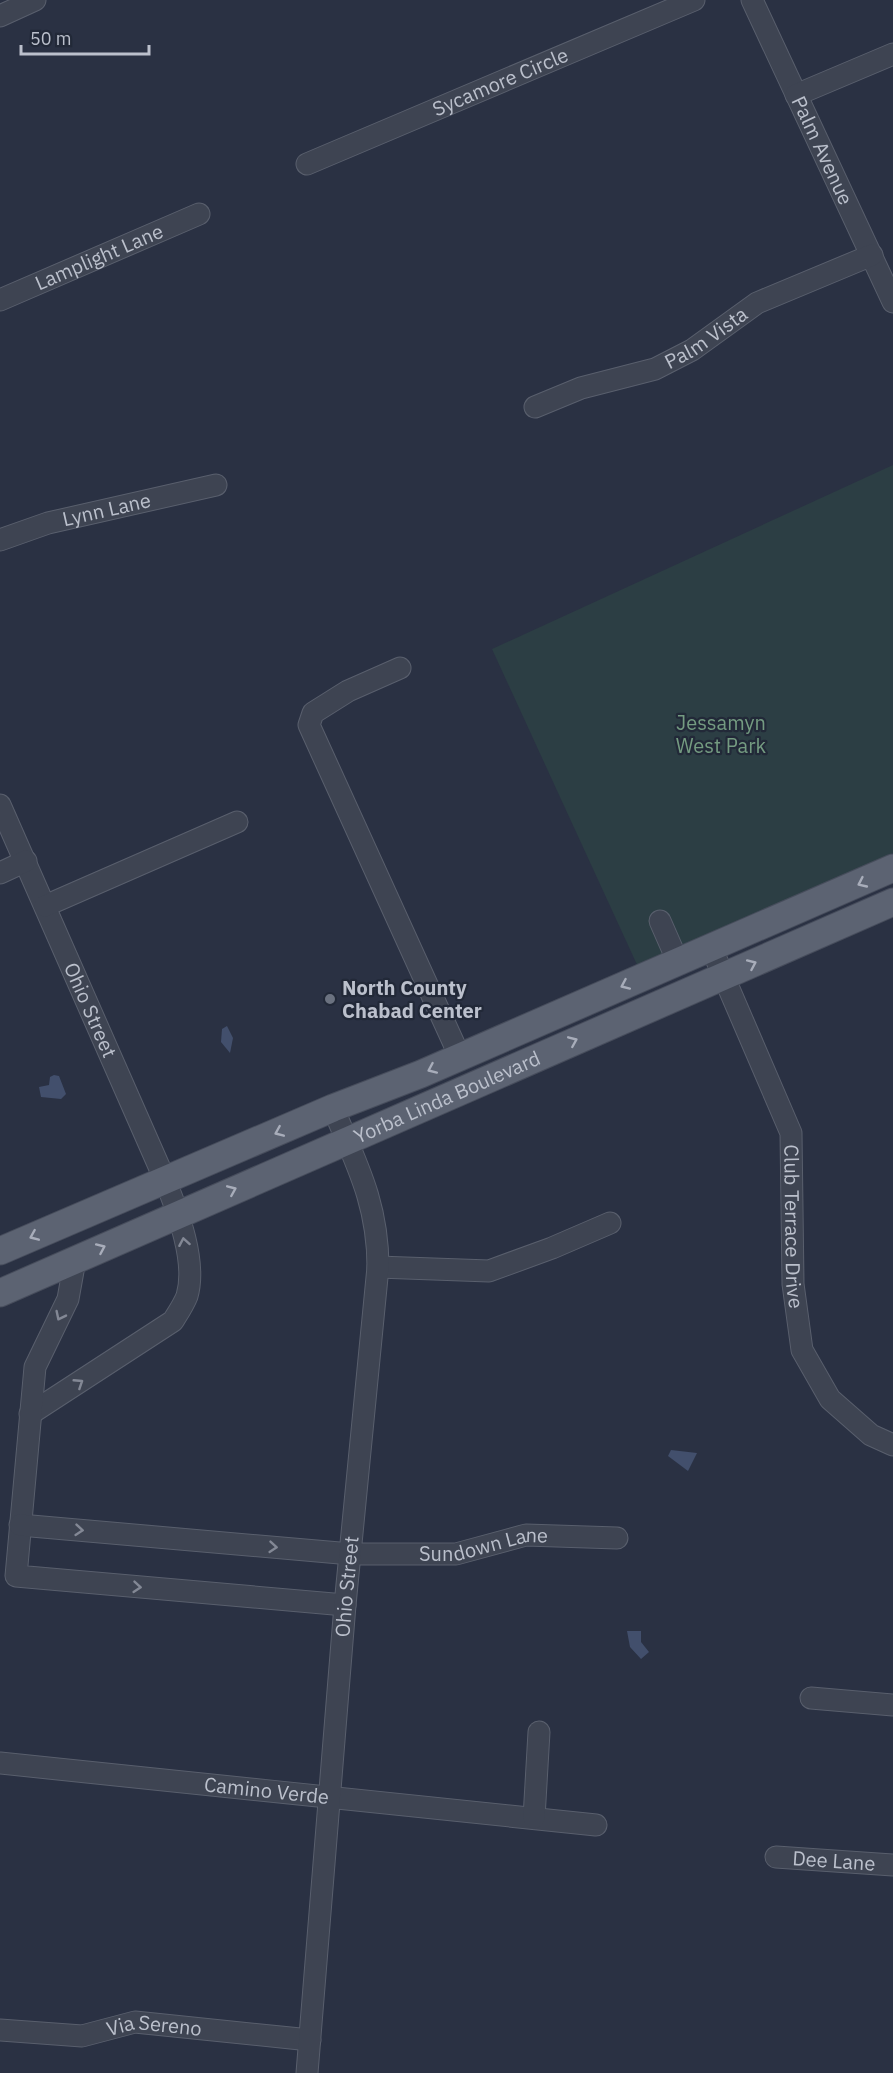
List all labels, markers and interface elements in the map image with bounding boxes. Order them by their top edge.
scale bar [21,18,148,56]
text: 50 m [30,27,72,50]
street label: Sycamore Circle [428,41,572,122]
street label: Palm Avenue [786,91,860,209]
street label: Lamplight Lane [31,217,167,296]
street label: Palm Vista [660,300,753,375]
street label: Lynn Lane [60,486,153,532]
park label: Jessamyn West Park [676,709,767,759]
one-way arrow [857,875,868,887]
street label: Ohio Street [58,958,123,1062]
one-way arrow [746,959,757,971]
place label: North County Chabad Center [342,974,482,1024]
one-way arrow [620,978,631,990]
marker: North County Chabad Center [323,992,337,1006]
one-way arrow [567,1037,578,1049]
street label: Yorba Linda Boulevard [349,1044,544,1149]
one-way arrow [427,1062,438,1074]
one-way arrow [274,1124,285,1136]
street label: Club Terrace Drive [778,1144,810,1310]
one-way arrow [226,1185,237,1197]
one-way arrow [29,1229,40,1241]
one-way arrow [178,1238,191,1248]
one-way arrow [95,1244,106,1256]
one-way arrow [55,1310,67,1321]
one-way arrow [73,1379,84,1390]
street label: Sundown Lane [419,1521,548,1567]
one-way arrow [74,1523,83,1536]
street label: Ohio Street [328,1535,365,1638]
one-way arrow [268,1540,278,1553]
one-way arrow [133,1580,142,1593]
street label: Camino Verde [203,1770,330,1810]
street label: Dee Lane [791,1844,876,1877]
street label: Via Sereno [103,2008,203,2042]

